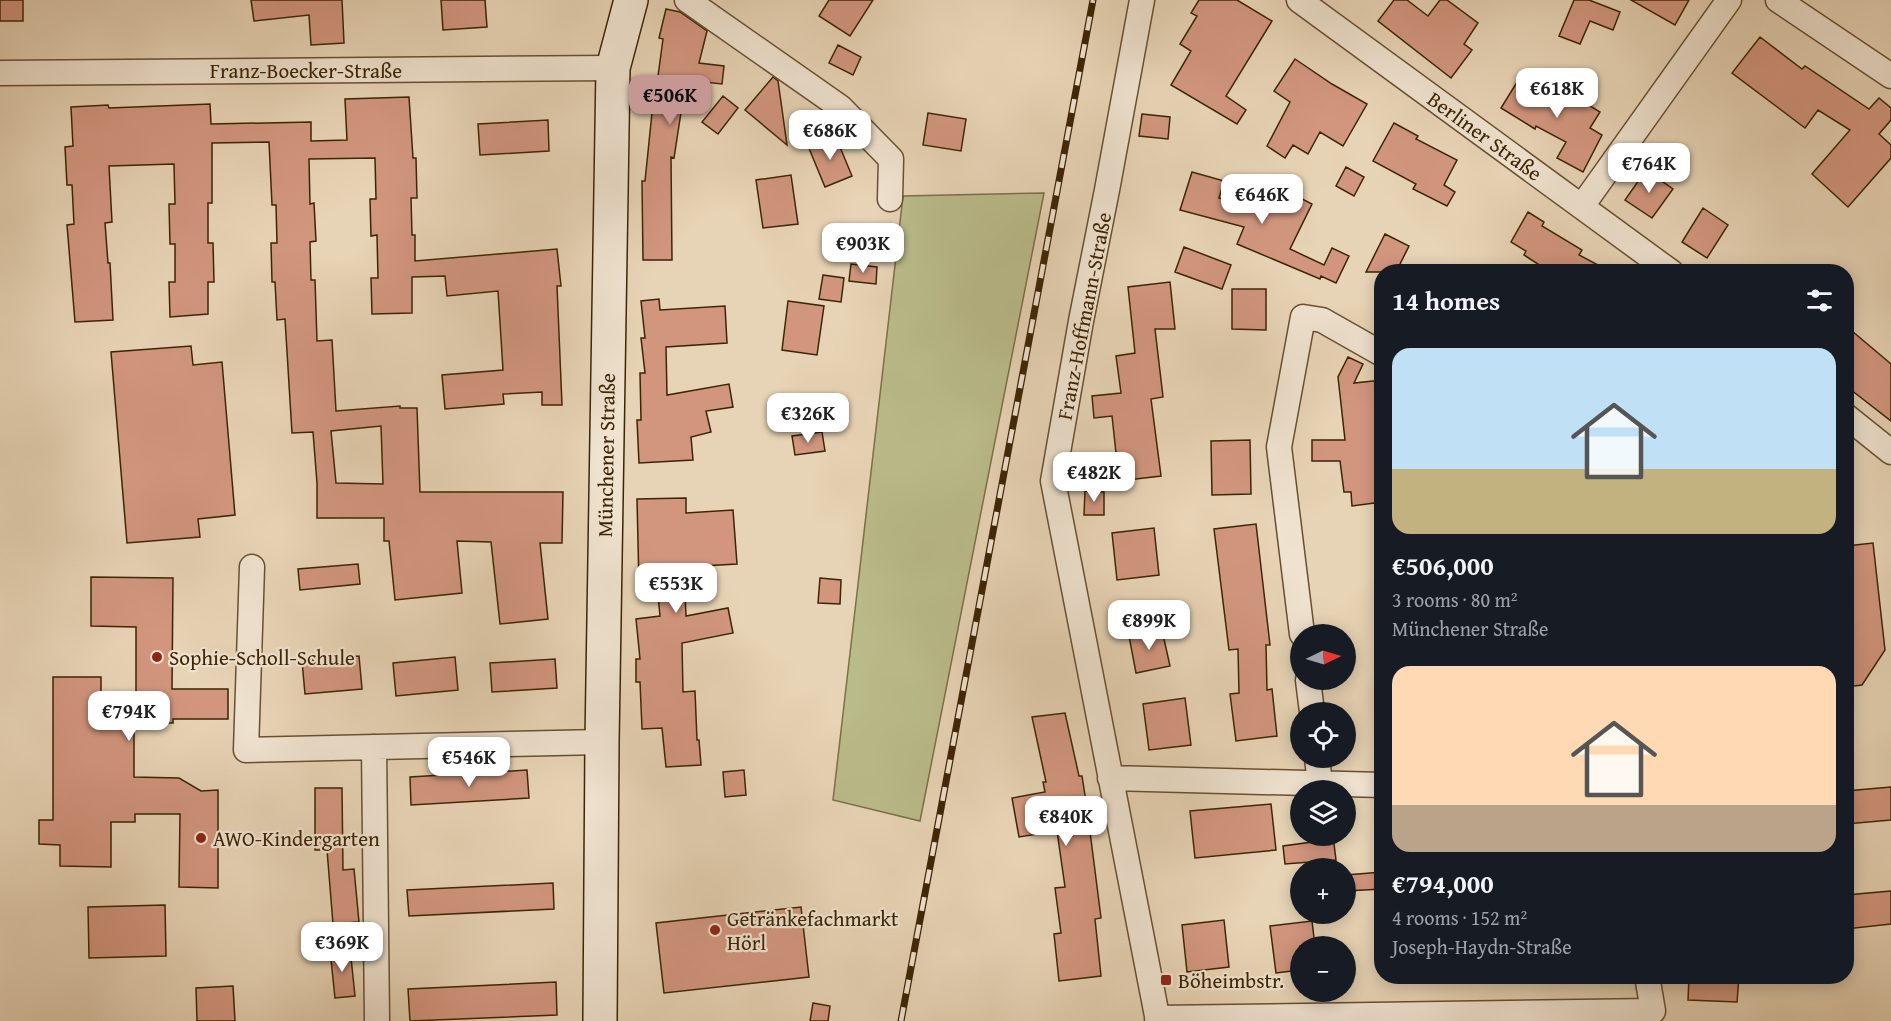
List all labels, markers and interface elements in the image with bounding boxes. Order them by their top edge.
street label: Franz-Boecker-Straße [210,55,402,86]
pin: €618K [1515,68,1599,119]
text: €618K [1530,73,1584,102]
pin: €506K [628,75,712,126]
text: €506K [643,80,697,109]
street label: Berliner Straße [1421,84,1549,188]
pin: €686K [788,110,872,161]
text: €686K [803,115,857,144]
pin: €764K [1607,143,1691,194]
text: €764K [1622,148,1676,177]
pin: €646K [1220,174,1304,225]
text: €646K [1235,179,1289,208]
street label: Franz-Hoffmann-Straße [1049,209,1119,423]
pin: €903K [821,223,905,274]
text: €903K [836,228,890,257]
text: 14 homes [1392,281,1500,320]
icon: filters [1803,284,1836,317]
street label: Münchener Straße [589,373,623,537]
icon: home [1560,387,1668,495]
pin: €326K [766,393,850,444]
text: €326K [781,398,835,427]
pin: €482K [1052,452,1136,503]
text: €482K [1067,457,1121,486]
text: €506,000 [1392,546,1494,585]
pin: €553K [634,563,718,614]
text: €553K [649,568,703,597]
text: 3 rooms · 80 m² [1392,585,1518,614]
pin: €899K [1107,600,1191,651]
text: €899K [1122,605,1176,634]
text: Münchener Straße [1392,614,1548,643]
north arrow [1290,624,1356,690]
map controls [1290,624,1356,1002]
place label: Sophie-Scholl-Schule [169,642,355,673]
marker: Sophie-Scholl-Schule [150,650,164,664]
pin: €794K [87,691,171,742]
text: €794K [102,696,156,725]
button: locate [1290,702,1356,768]
icon: home [1560,705,1668,813]
pin: €546K [427,737,511,788]
text: €546K [442,742,496,771]
button: layers [1290,780,1356,846]
pin: €840K [1024,796,1108,847]
text: €840K [1039,801,1093,830]
place label: AWO-Kindergarten [213,823,380,854]
marker: AWO-Kindergarten [194,831,208,845]
button: + [1290,858,1356,924]
text: €794,000 [1392,864,1494,903]
place label: Getränkefachmarkt Hörl [727,903,899,958]
text: 4 rooms · 152 m² [1392,903,1527,932]
pin: €369K [300,922,384,973]
marker: Getränkefachmarkt Hörl [708,923,722,937]
text: €369K [315,927,369,956]
text: Joseph-Haydn-Straße [1392,932,1572,961]
button: − [1290,936,1356,1002]
place label: Böheimbstr. [1178,965,1284,996]
marker: Böheimbstr. [1159,973,1173,987]

